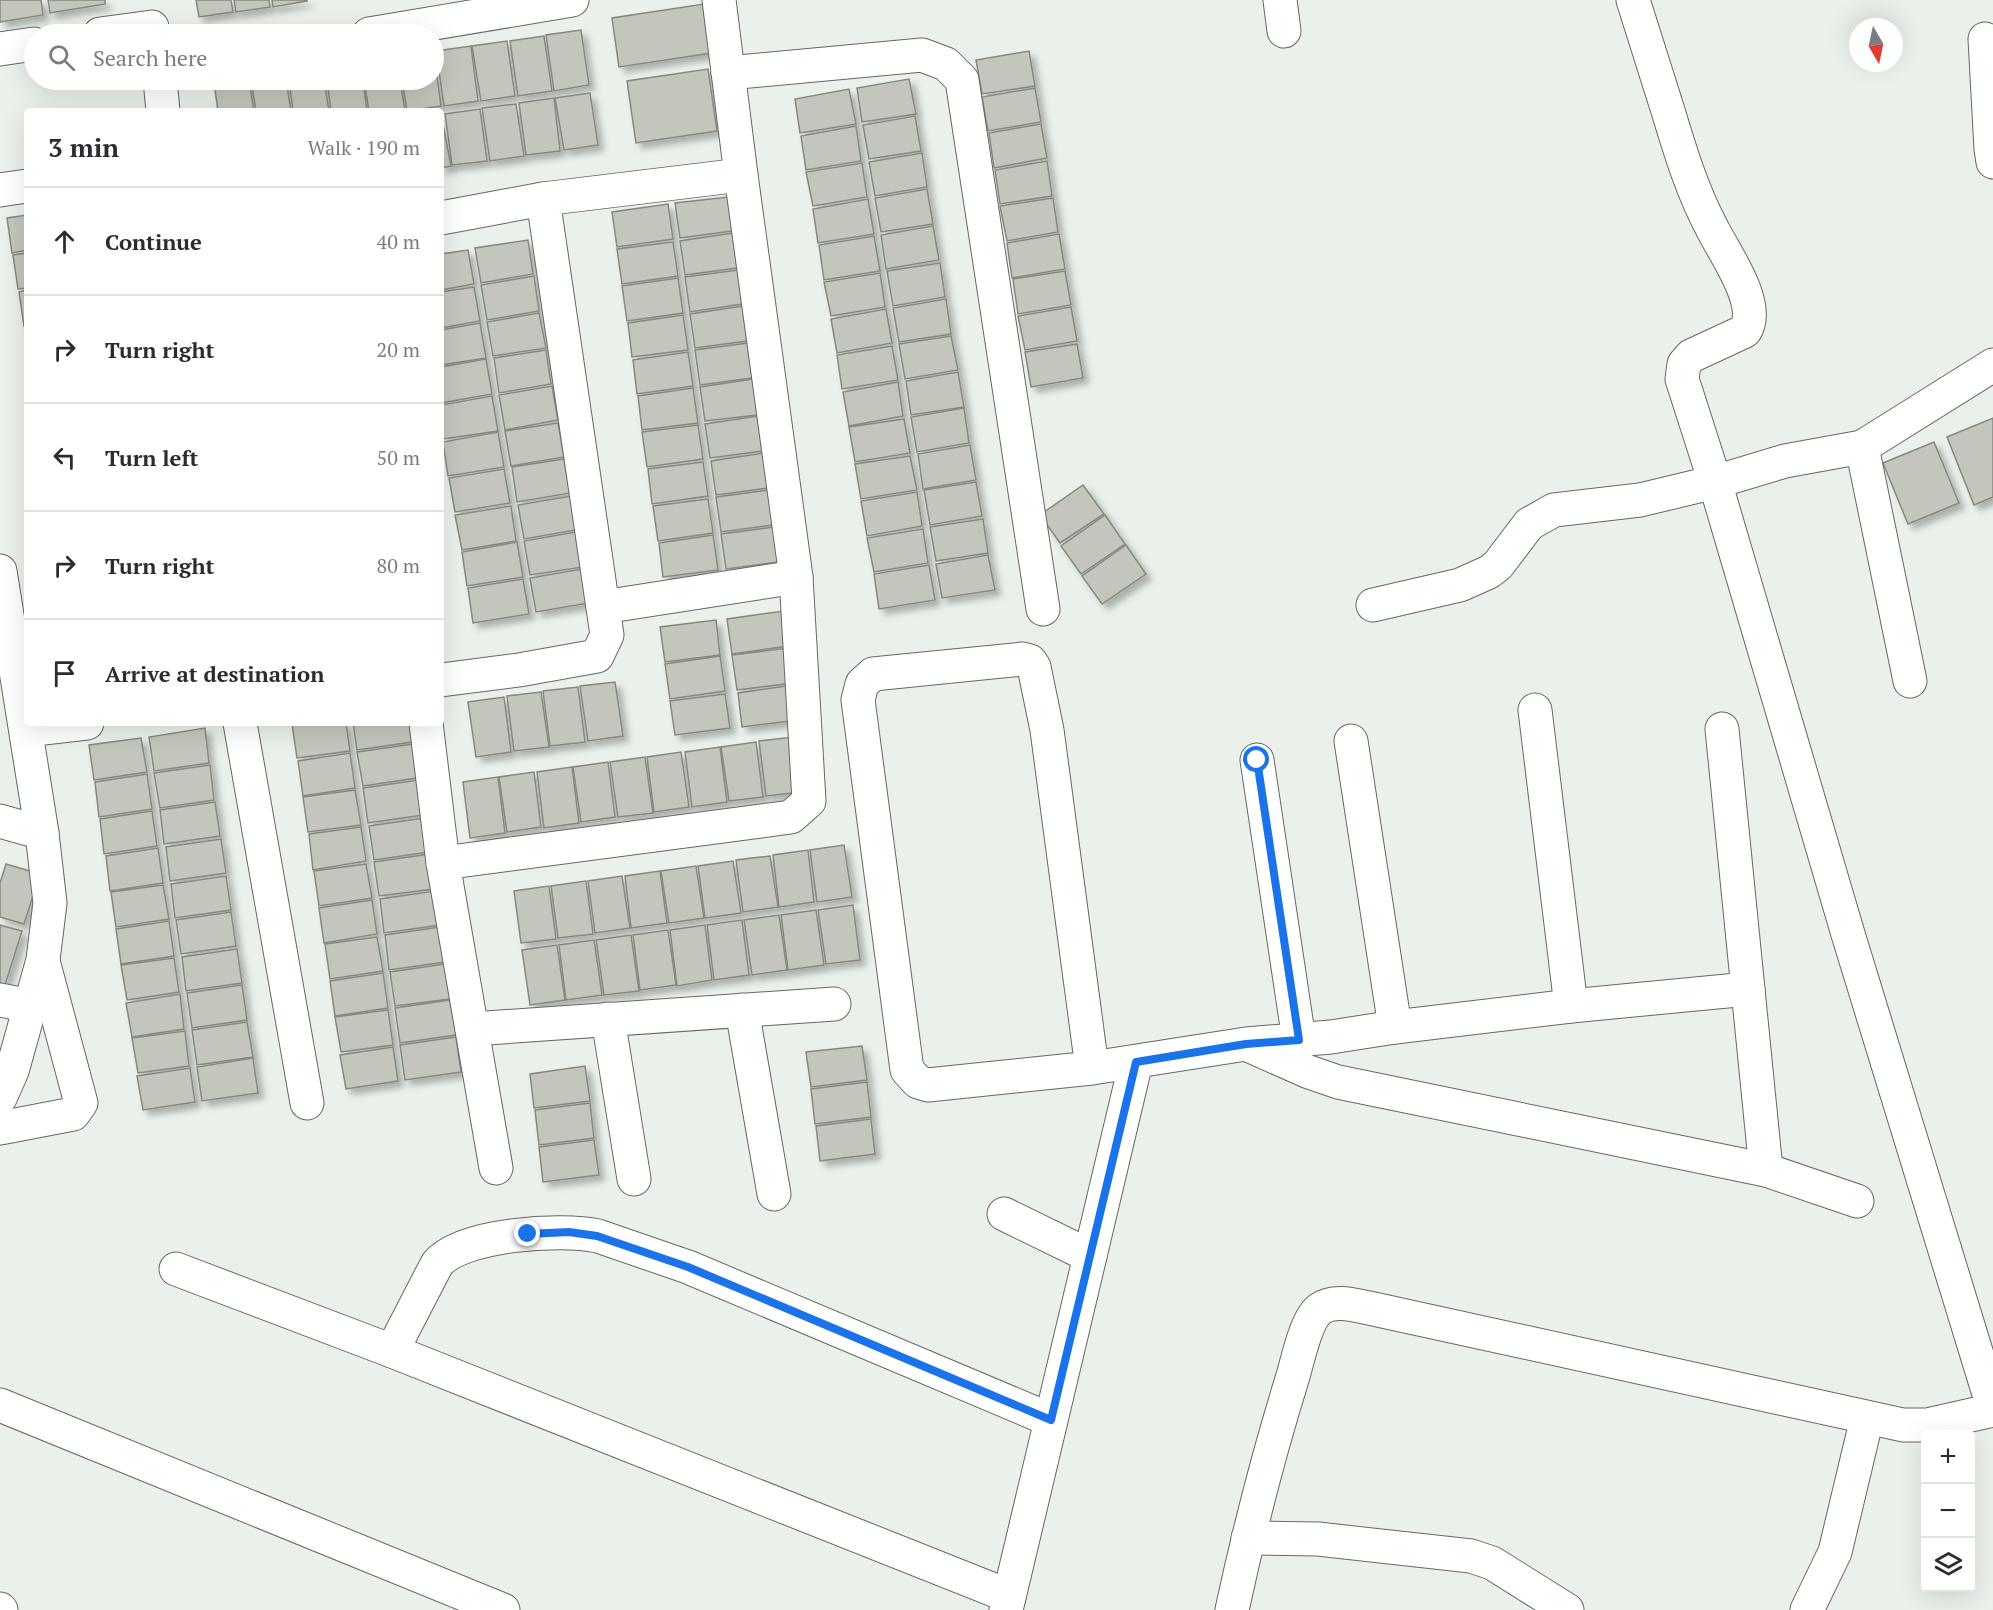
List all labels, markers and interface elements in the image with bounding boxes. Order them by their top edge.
north arrow [1849,18,1903,72]
search box [24,24,444,90]
icon: search [45,41,78,74]
text: Search here [93,43,207,72]
text: 3 min [48,130,119,164]
text: Walk · 190 m [308,134,420,161]
icon: ahead [48,225,81,258]
text: Continue [105,227,202,256]
text: 40 m [377,228,420,255]
icon: right [48,333,81,366]
text: Turn right [105,335,214,364]
text: 20 m [377,336,420,363]
icon: left [48,441,81,474]
text: Turn left [105,443,198,472]
text: 50 m [377,444,420,471]
icon: right [48,549,81,582]
text: Turn right [105,551,214,580]
text: 80 m [377,552,420,579]
icon: arrive [48,657,81,690]
text: Arrive at destination [105,659,324,688]
route start [1243,746,1269,772]
route end [514,1220,540,1246]
map controls [1921,1430,1975,1592]
button: + [1921,1430,1975,1484]
button: − [1921,1484,1975,1538]
button: layers [1921,1538,1975,1592]

